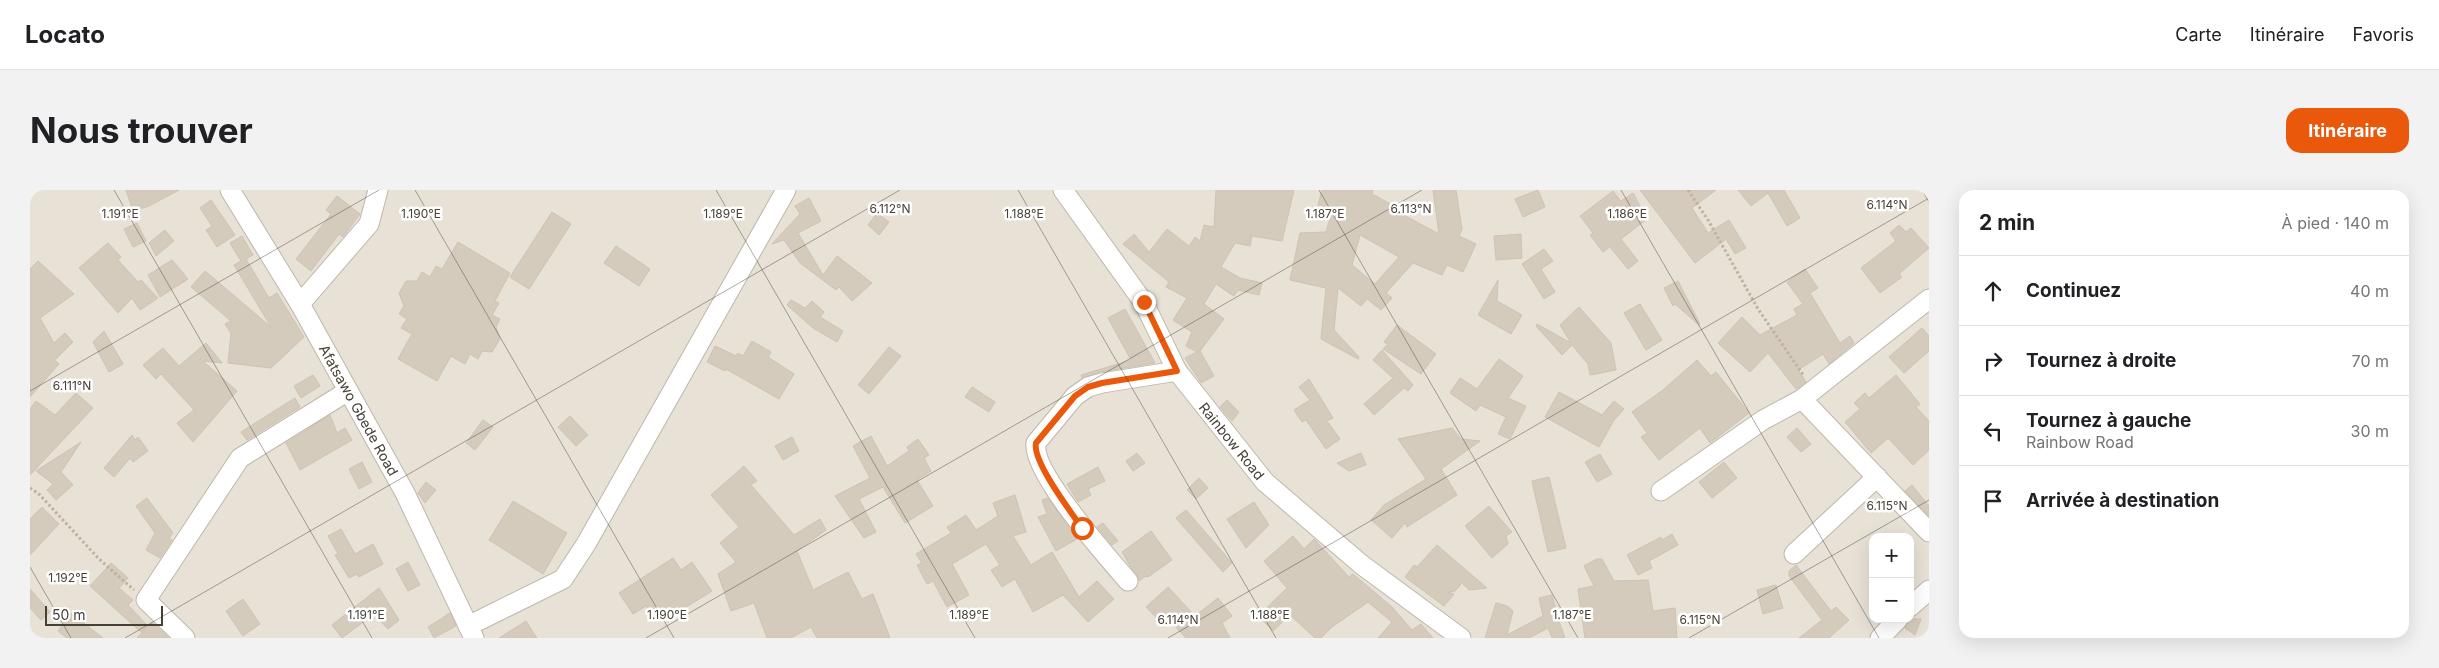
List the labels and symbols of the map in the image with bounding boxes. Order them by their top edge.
text: 6.114°N [1866,197,1908,212]
text: 6.112°N [869,201,911,216]
text: 6.113°N [1391,201,1431,216]
text: 1.191°E [101,206,139,221]
text: 1.190°E [401,206,441,221]
text: 1.189°E [703,206,743,221]
text: 1.188°E [1004,206,1044,221]
text: 1.187°E [1305,206,1345,221]
text: 1.186°E [1607,206,1647,221]
route end [1133,291,1156,314]
street label: Afatsawo Gbede Road [316,341,402,479]
text: 6.111°N [53,378,91,393]
street label: Rainbow Road [1196,399,1268,483]
text: 6.115°N [1866,498,1908,513]
route start [1071,517,1094,540]
text: 1.192°E [48,570,88,585]
scale bar [45,603,162,626]
text: 1.191°E [347,607,385,622]
text: 1.190°E [647,607,687,622]
text: 1.189°E [949,607,989,622]
text: 1.188°E [1250,607,1290,622]
text: 1.187°E [1552,607,1592,622]
text: 6.114°N [1157,612,1199,627]
text: 6.115°N [1679,612,1721,627]

